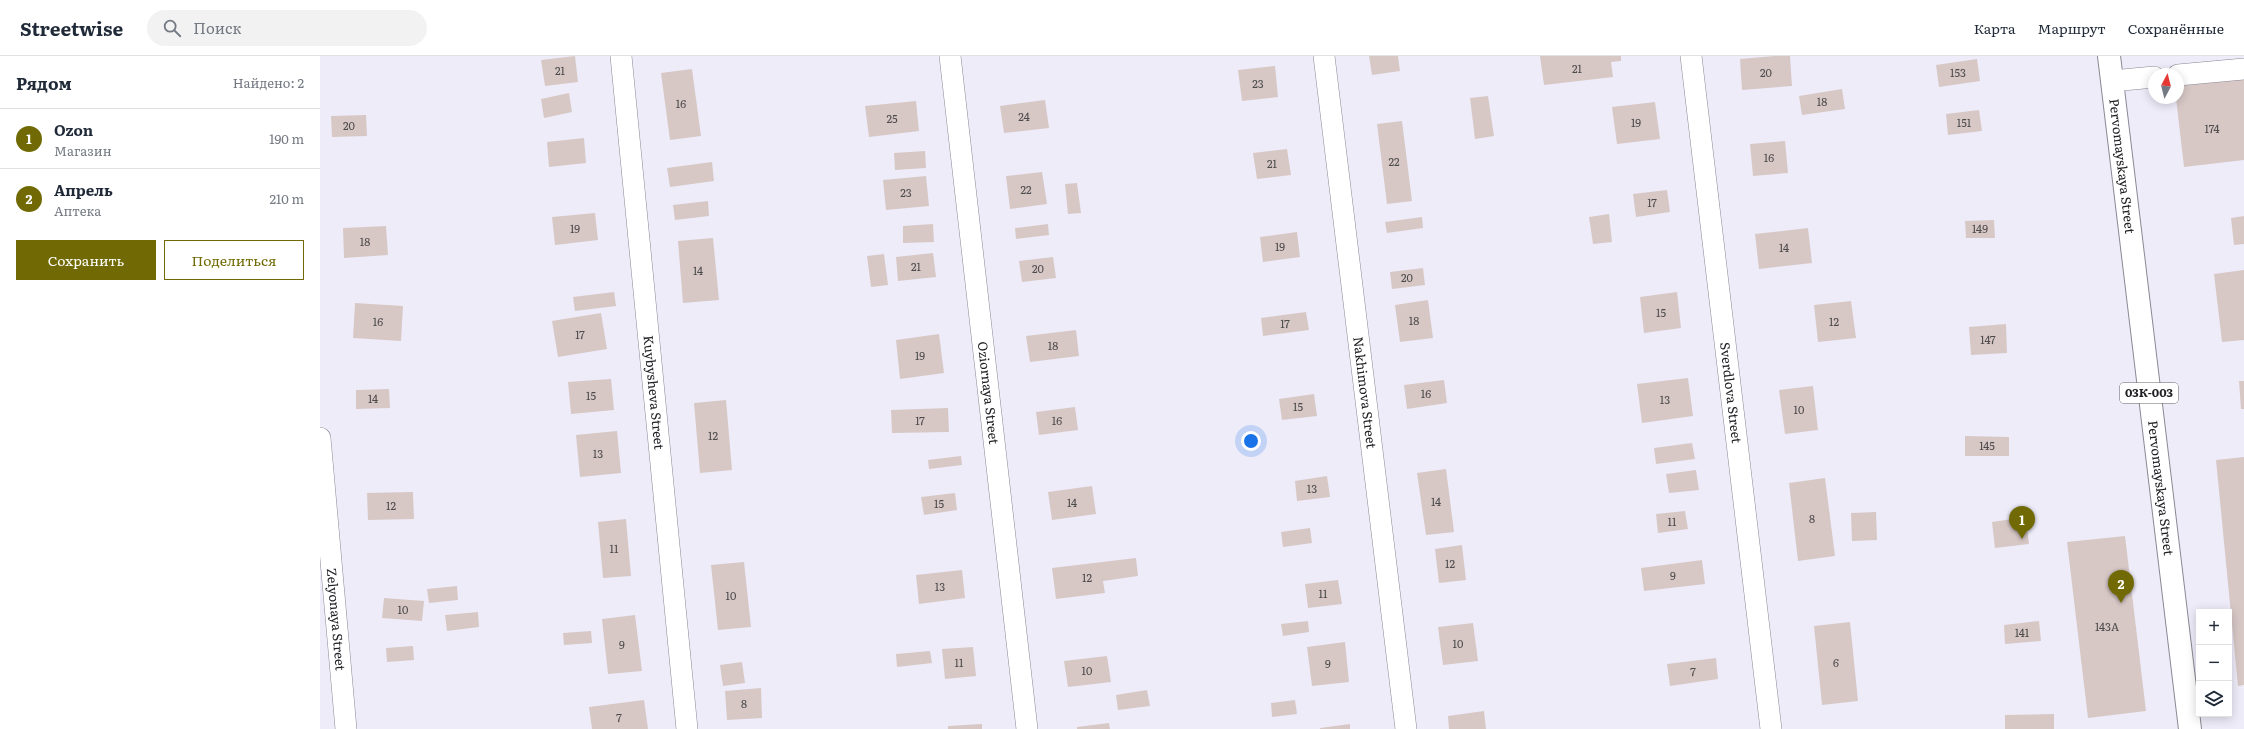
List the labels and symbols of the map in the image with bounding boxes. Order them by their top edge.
house number: 21 [1572,60,1583,76]
house number: 21 [555,62,566,78]
house number: 20 [1760,64,1772,80]
house number: 153 [1950,64,1966,80]
north arrow [2148,68,2184,104]
house number: 23 [1252,75,1264,91]
house number: 18 [1817,93,1827,109]
house number: 16 [676,95,686,111]
street label: Pervomayskaya Street [2105,98,2140,235]
house number: 24 [1018,108,1030,124]
house number: 25 [886,110,898,126]
house number: 19 [1631,114,1641,130]
house number: 151 [1957,114,1972,130]
house number: 20 [343,117,355,133]
house number: 174 [2204,120,2220,136]
house number: 16 [1764,149,1774,165]
house number: 22 [1388,153,1400,169]
house number: 21 [1267,155,1278,171]
house number: 22 [1020,181,1032,197]
house number: 23 [900,184,912,200]
house number: 17 [1647,194,1657,210]
house number: 19 [570,220,580,236]
house number: 149 [1972,220,1988,236]
house number: 18 [360,233,370,249]
house number: 19 [1275,238,1285,254]
house number: 14 [1779,239,1789,255]
house number: 21 [911,258,922,274]
house number: 20 [1032,260,1044,276]
house number: 14 [693,262,703,278]
house number: 20 [1401,269,1413,285]
house number: 15 [1656,304,1666,320]
house number: 18 [1409,312,1419,328]
house number: 16 [373,313,383,329]
house number: 12 [1829,313,1839,329]
house number: 17 [1280,315,1290,331]
house number: 17 [575,326,585,342]
house number: 147 [1980,331,1996,347]
street label: Kuybysheva Street [639,334,670,451]
street label: Nakhimova Street [1349,335,1382,450]
house number: 18 [1048,337,1058,353]
street label: Oziornaya Street [974,340,1004,446]
street label: Sverdlova Street [1716,341,1747,445]
house number: 19 [915,347,925,363]
road number: 03К-003 [2120,383,2178,403]
house number: 16 [1421,385,1431,401]
house number: 15 [586,387,596,403]
house number: 14 [368,390,378,406]
house number: 13 [1660,391,1670,407]
house number: 15 [1293,398,1303,414]
house number: 10 [1794,401,1804,417]
house number: 17 [915,412,925,428]
house number: 16 [1052,412,1062,428]
street label: Pervomayskaya Street [2144,419,2179,557]
house number: 12 [708,427,718,443]
your location [1241,431,1261,451]
house number: 145 [1979,437,1995,453]
house number: 13 [593,445,603,461]
house number: 13 [1307,480,1317,496]
house number: 14 [1431,493,1441,509]
house number: 14 [1067,494,1077,510]
house number: 15 [934,495,944,511]
house number: 12 [386,497,396,513]
pin: 1 [2009,506,2035,539]
house number: 8 [1809,510,1815,526]
house number: 11 [1668,513,1677,529]
house number: 11 [610,540,619,556]
house number: 12 [1445,555,1455,571]
street label: Zelyonaya Street [323,567,351,672]
house number: 9 [1670,567,1676,583]
house number: 12 [1082,569,1092,585]
pin: 2 [2108,570,2134,603]
house number: 13 [935,578,945,594]
house number: 11 [1319,585,1328,601]
house number: 10 [726,587,736,603]
house number: 10 [398,601,408,617]
house number: 143А [2095,618,2119,634]
house number: 141 [2015,624,2030,640]
house number: 10 [1453,635,1463,651]
house number: 9 [619,636,625,652]
house number: 11 [955,654,964,670]
house number: 6 [1833,654,1839,670]
house number: 9 [1325,655,1331,671]
house number: 10 [1082,662,1092,678]
house number: 7 [1690,663,1696,679]
house number: 8 [741,695,747,711]
house number: 7 [616,709,622,725]

